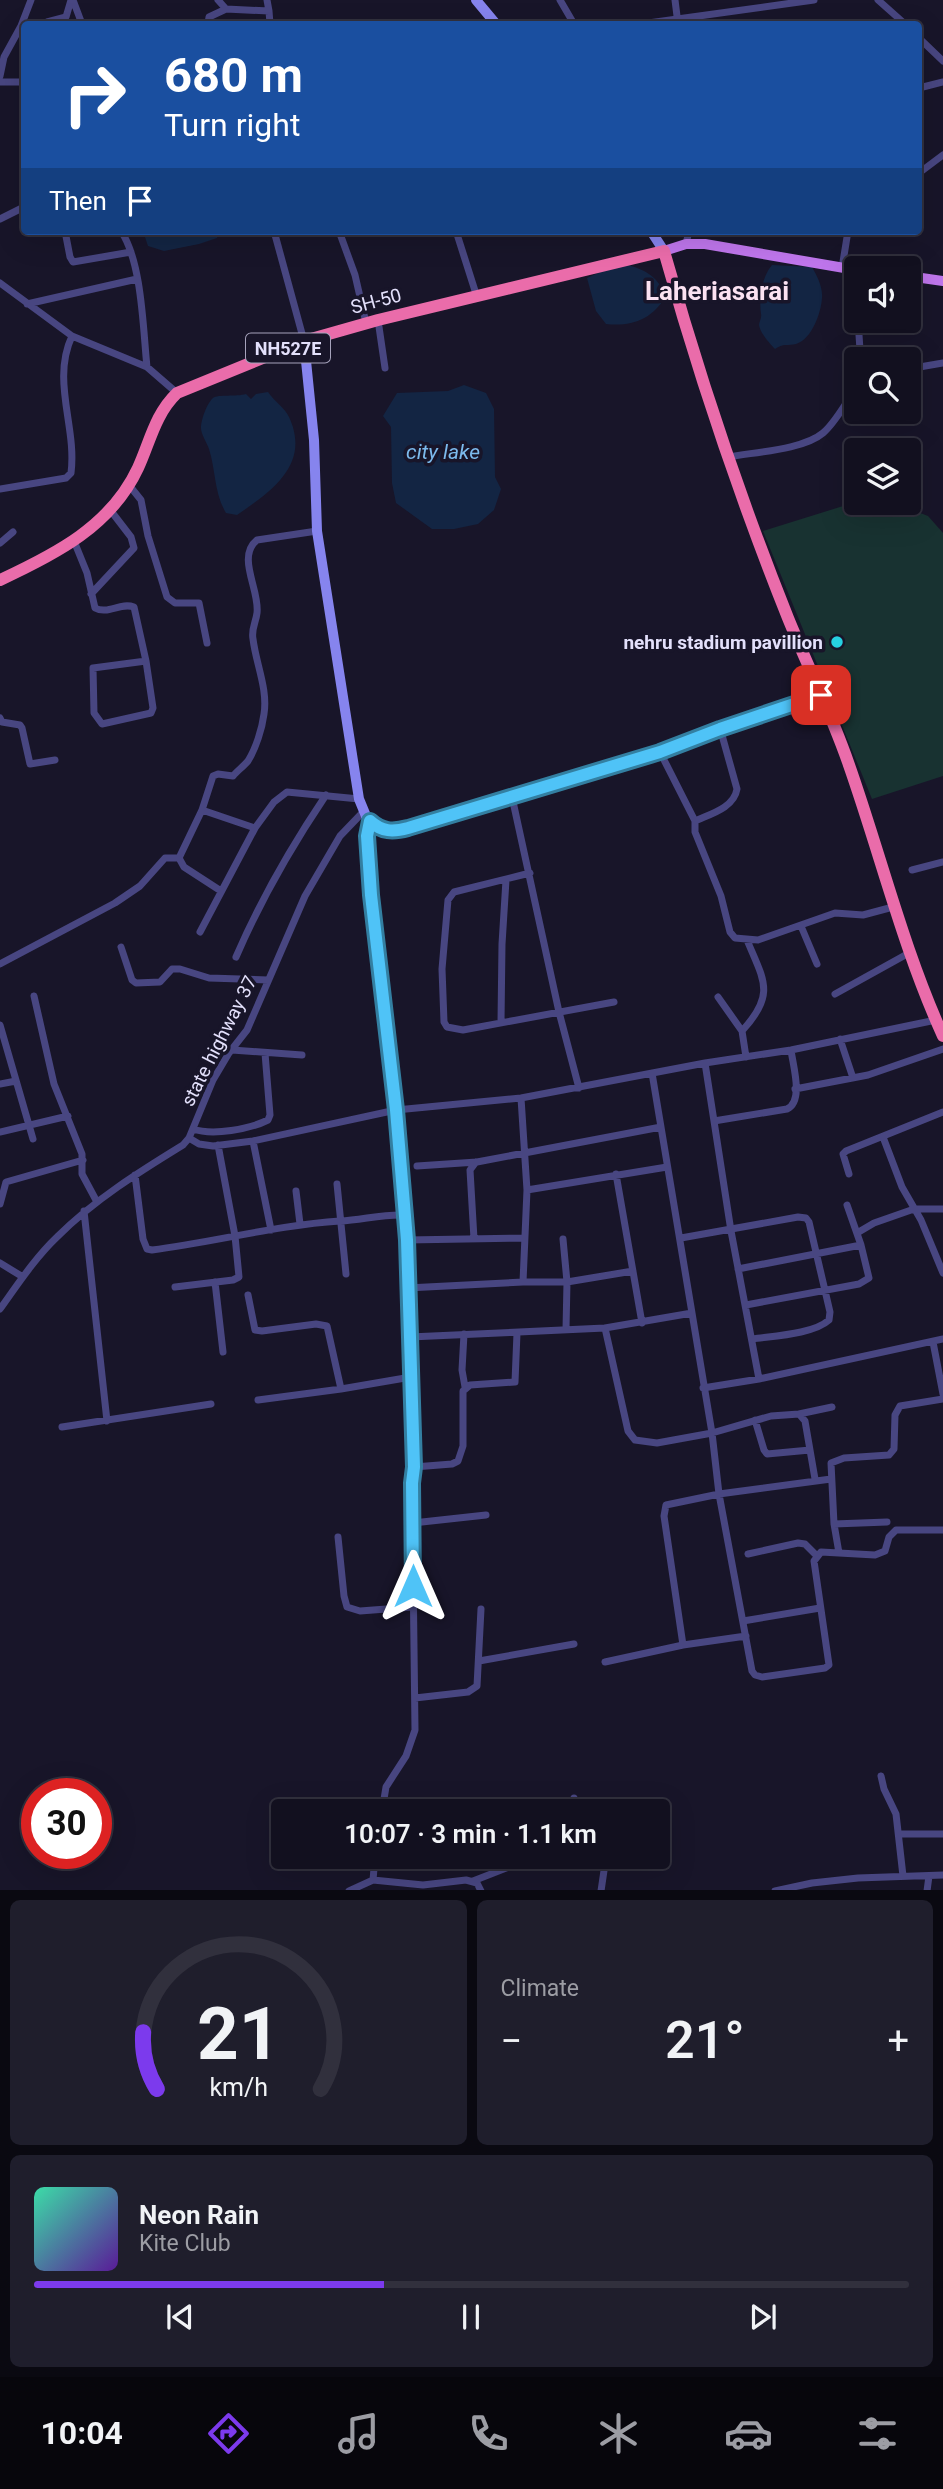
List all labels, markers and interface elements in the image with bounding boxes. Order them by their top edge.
text: 680 m [164,47,303,104]
icon: right [49,49,140,140]
text: Turn right [164,106,300,144]
icon: arrive [121,182,159,220]
text: Then [49,186,107,216]
map controls [844,256,921,515]
button: sound [844,256,921,333]
district label: Laheriasarai [645,276,789,306]
street label: SH-50 [348,283,404,319]
road number: NH527E [246,334,330,362]
button: search [844,347,921,424]
button: layers [844,438,921,515]
water label: city lake [406,440,480,464]
place label: nehru stadium pavillion [623,631,823,654]
marker: nehru stadium pavillion [829,634,845,650]
pin [791,665,851,725]
icon: arrive [802,676,840,714]
street label: state highway 37 [176,972,262,1110]
position arrow [376,1549,450,1623]
speed limit sign: 30 [21,1778,112,1869]
text: 10:07 · 3 min · 1.1 km [344,1819,597,1849]
text: Climate [501,1975,579,2002]
text: 21 [196,1991,280,2077]
text: 21° [665,2010,745,2071]
text: − [501,2019,522,2063]
text: + [887,2019,909,2063]
text: km/h [209,2072,268,2101]
text: Neon Rain [139,2200,259,2230]
text: Kite Club [139,2230,231,2257]
icon: previous [161,2298,199,2336]
icon: pause [452,2298,490,2336]
icon: next [744,2298,782,2336]
icon: directions [204,2409,253,2458]
icon: music [334,2409,383,2458]
icon: phone [464,2409,513,2458]
icon: climate [594,2409,643,2458]
icon: car [724,2409,773,2458]
icon: filters [853,2409,902,2458]
text: 10:04 [40,2414,123,2452]

